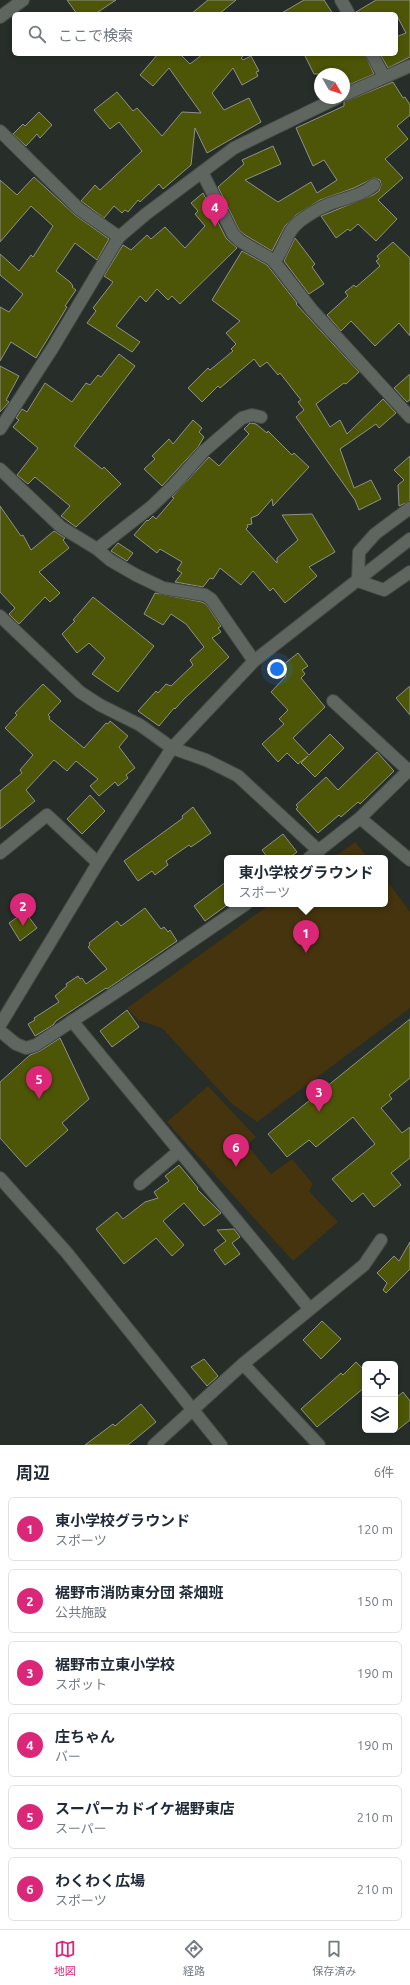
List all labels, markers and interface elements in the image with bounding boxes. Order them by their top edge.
search box [12,12,398,56]
icon: search [26,23,48,45]
text: ここで検索 [58,27,133,44]
north arrow [314,68,350,104]
pin: 4 [202,194,228,227]
your location [267,659,287,679]
popup [224,855,388,907]
text: 東小学校グラウンド [238,864,374,881]
text: スポーツ [238,885,290,899]
pin: 2 [10,893,36,926]
pin: 1 [293,920,319,953]
pin: 5 [26,1066,52,1099]
pin: 3 [306,1079,332,1112]
pin: 6 [223,1134,249,1167]
map controls [362,1361,398,1433]
button: locate [362,1361,398,1397]
button: layers [362,1397,398,1433]
text: 周辺 [16,1463,50,1482]
text: 6件 [374,1465,394,1479]
text: 東小学校グラウンド [55,1512,190,1529]
text: 1 [26,1522,34,1536]
text: 120 m [357,1522,393,1536]
text: スポーツ [55,1533,107,1547]
text: 裾野市消防東分団 茶畑班 [55,1584,224,1601]
text: 2 [26,1594,34,1608]
text: 150 m [357,1594,393,1608]
text: 公共施設 [55,1605,107,1619]
text: 裾野市立東小学校 [55,1656,175,1673]
text: 3 [26,1666,34,1680]
text: 190 m [357,1666,393,1680]
text: スポット [55,1677,107,1691]
text: 庄ちゃん [55,1728,115,1745]
text: 4 [26,1738,34,1752]
text: 190 m [357,1738,393,1752]
text: バー [55,1749,81,1763]
text: スーパーカドイケ裾野東店 [55,1800,235,1817]
text: 5 [26,1810,34,1824]
text: 210 m [357,1810,393,1824]
text: スーパー [55,1821,107,1835]
text: わくわく広場 [55,1872,145,1889]
text: 6 [26,1882,34,1896]
text: 210 m [357,1882,393,1896]
text: スポーツ [55,1893,107,1907]
tab: 地図 [54,1938,76,1978]
tab: 経路 [183,1938,205,1978]
tab: 保存済み [312,1938,356,1978]

